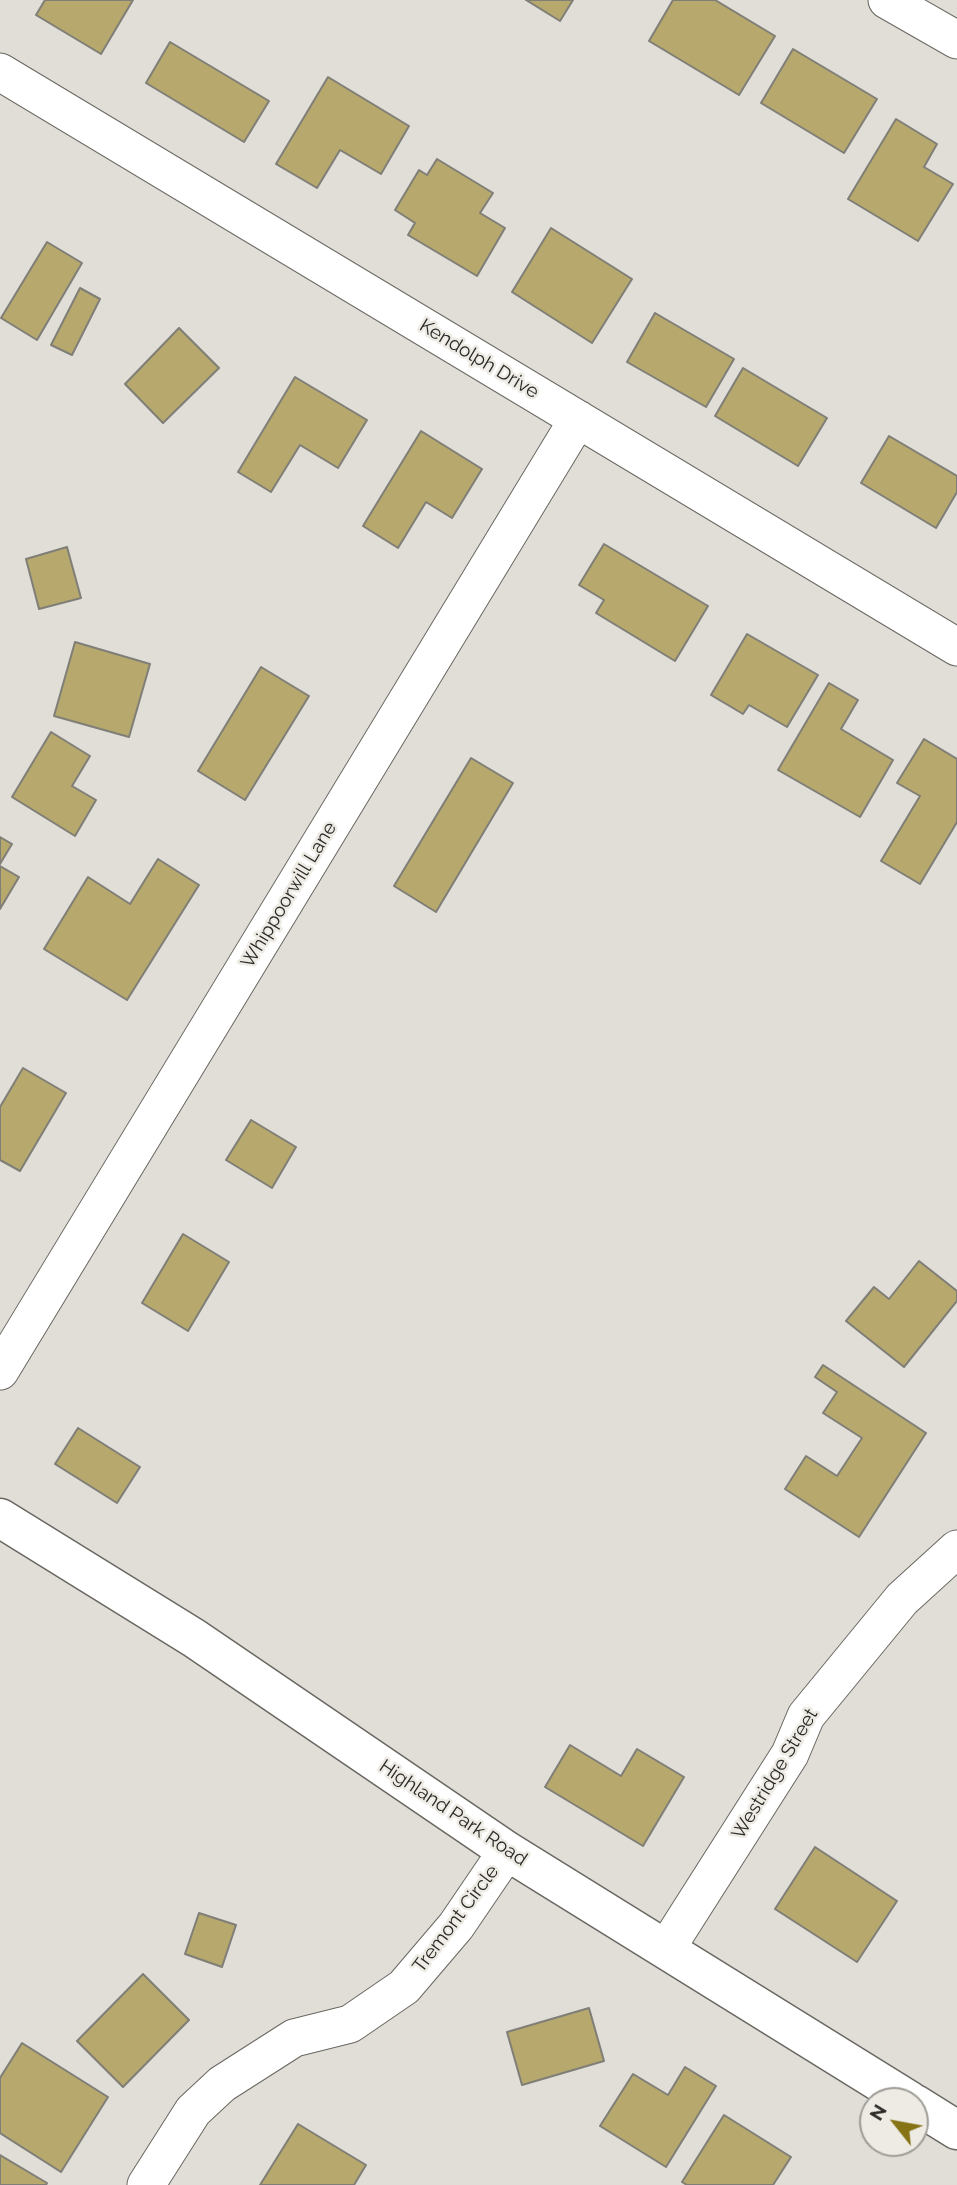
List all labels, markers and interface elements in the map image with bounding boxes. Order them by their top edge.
street label: Kendolph Drive [415,314,543,404]
street label: Whippoorwill Lane [236,818,342,972]
street label: Westridge Street [727,1705,823,1843]
street label: Highland Park Road [375,1755,531,1871]
street label: Tremont Circle [408,1861,504,1977]
north arrow [859,2087,929,2157]
text: N [865,2100,891,2124]

